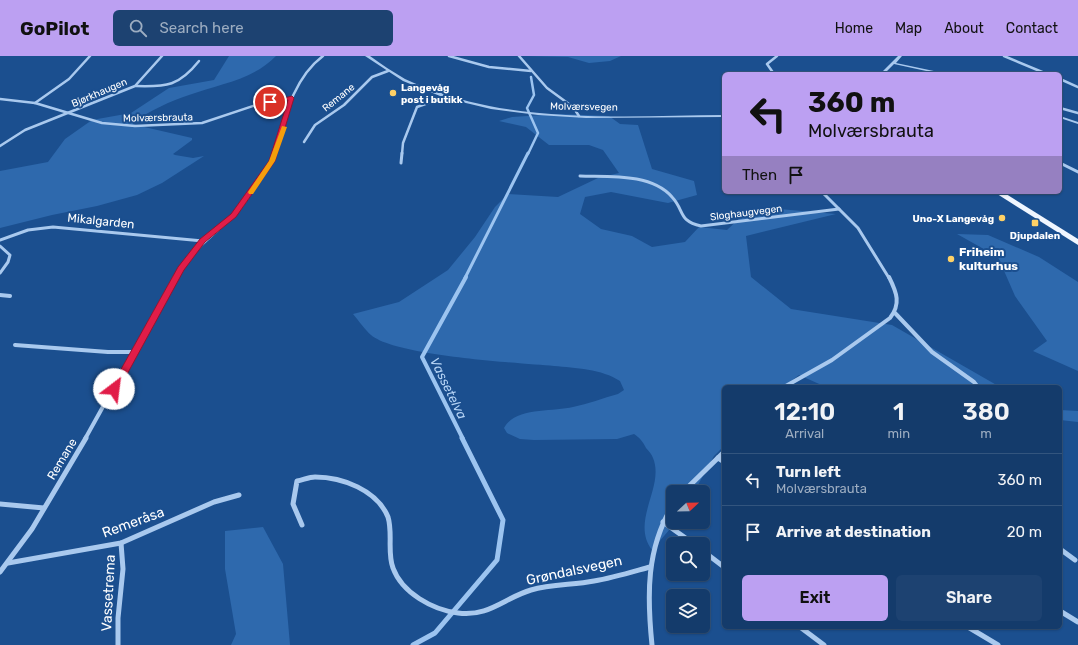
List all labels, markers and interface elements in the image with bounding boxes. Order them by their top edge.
search box [113,10,393,46]
text: GoPilot [20,17,89,40]
icon: search [127,17,149,39]
text: Search here [159,19,244,37]
text: Home [835,20,873,37]
text: Map [895,20,922,37]
text: About [944,20,984,37]
text: Contact [1006,20,1058,37]
street label: Bjørkhaugen [70,76,129,110]
street label: Remane [320,81,358,114]
place label: Langevåg post i butikk [401,82,463,106]
pin [253,85,287,119]
text: 360 m [808,86,895,119]
marker: Langevåg post i butikk [388,88,398,98]
icon: left [742,88,794,140]
icon: arrive [259,91,281,113]
street label: Molværsvegen [550,100,618,114]
street label: Molværsbrauta [123,111,193,125]
text: Molværsbrauta [808,120,934,142]
icon: arrive [785,164,807,186]
text: Then [742,166,777,184]
street label: Sloghaugvegen [709,203,783,223]
street label: Mikalgarden [67,211,135,231]
place label: Uno-X Langevåg [912,213,994,225]
marker: Uno-X Langevåg [997,213,1007,223]
marker: Djupdalen [1030,218,1040,228]
place label: Djupdalen [1010,230,1060,242]
place label: Friheim kulturhus [959,245,1018,273]
marker: Friheim kulturhus [946,254,956,264]
water label: Vassetelva [427,355,470,422]
position arrow [93,368,135,410]
text: 12:10 [774,398,835,426]
text: 1 [893,398,905,426]
text: 380 [962,398,1010,426]
text: Arrival [785,426,824,441]
text: min [887,426,910,441]
text: m [980,426,992,441]
street label: Remane [44,436,80,482]
text: Turn left [776,463,841,481]
icon: left [742,469,764,491]
text: 360 m [997,471,1042,489]
text: Molværsbrauta [776,481,867,496]
north arrow [666,485,710,529]
map controls [666,485,710,633]
street label: Remeråsa [100,503,167,542]
icon: arrive [742,521,764,543]
text: Arrive at destination [776,523,931,541]
text: 20 m [1007,523,1042,541]
button: search [666,537,710,581]
street label: Grøndalsvegen [525,552,624,589]
street label: Vassetrema [98,554,119,632]
button: Exit [742,575,888,621]
button: Share [896,575,1042,621]
button: layers [666,589,710,633]

